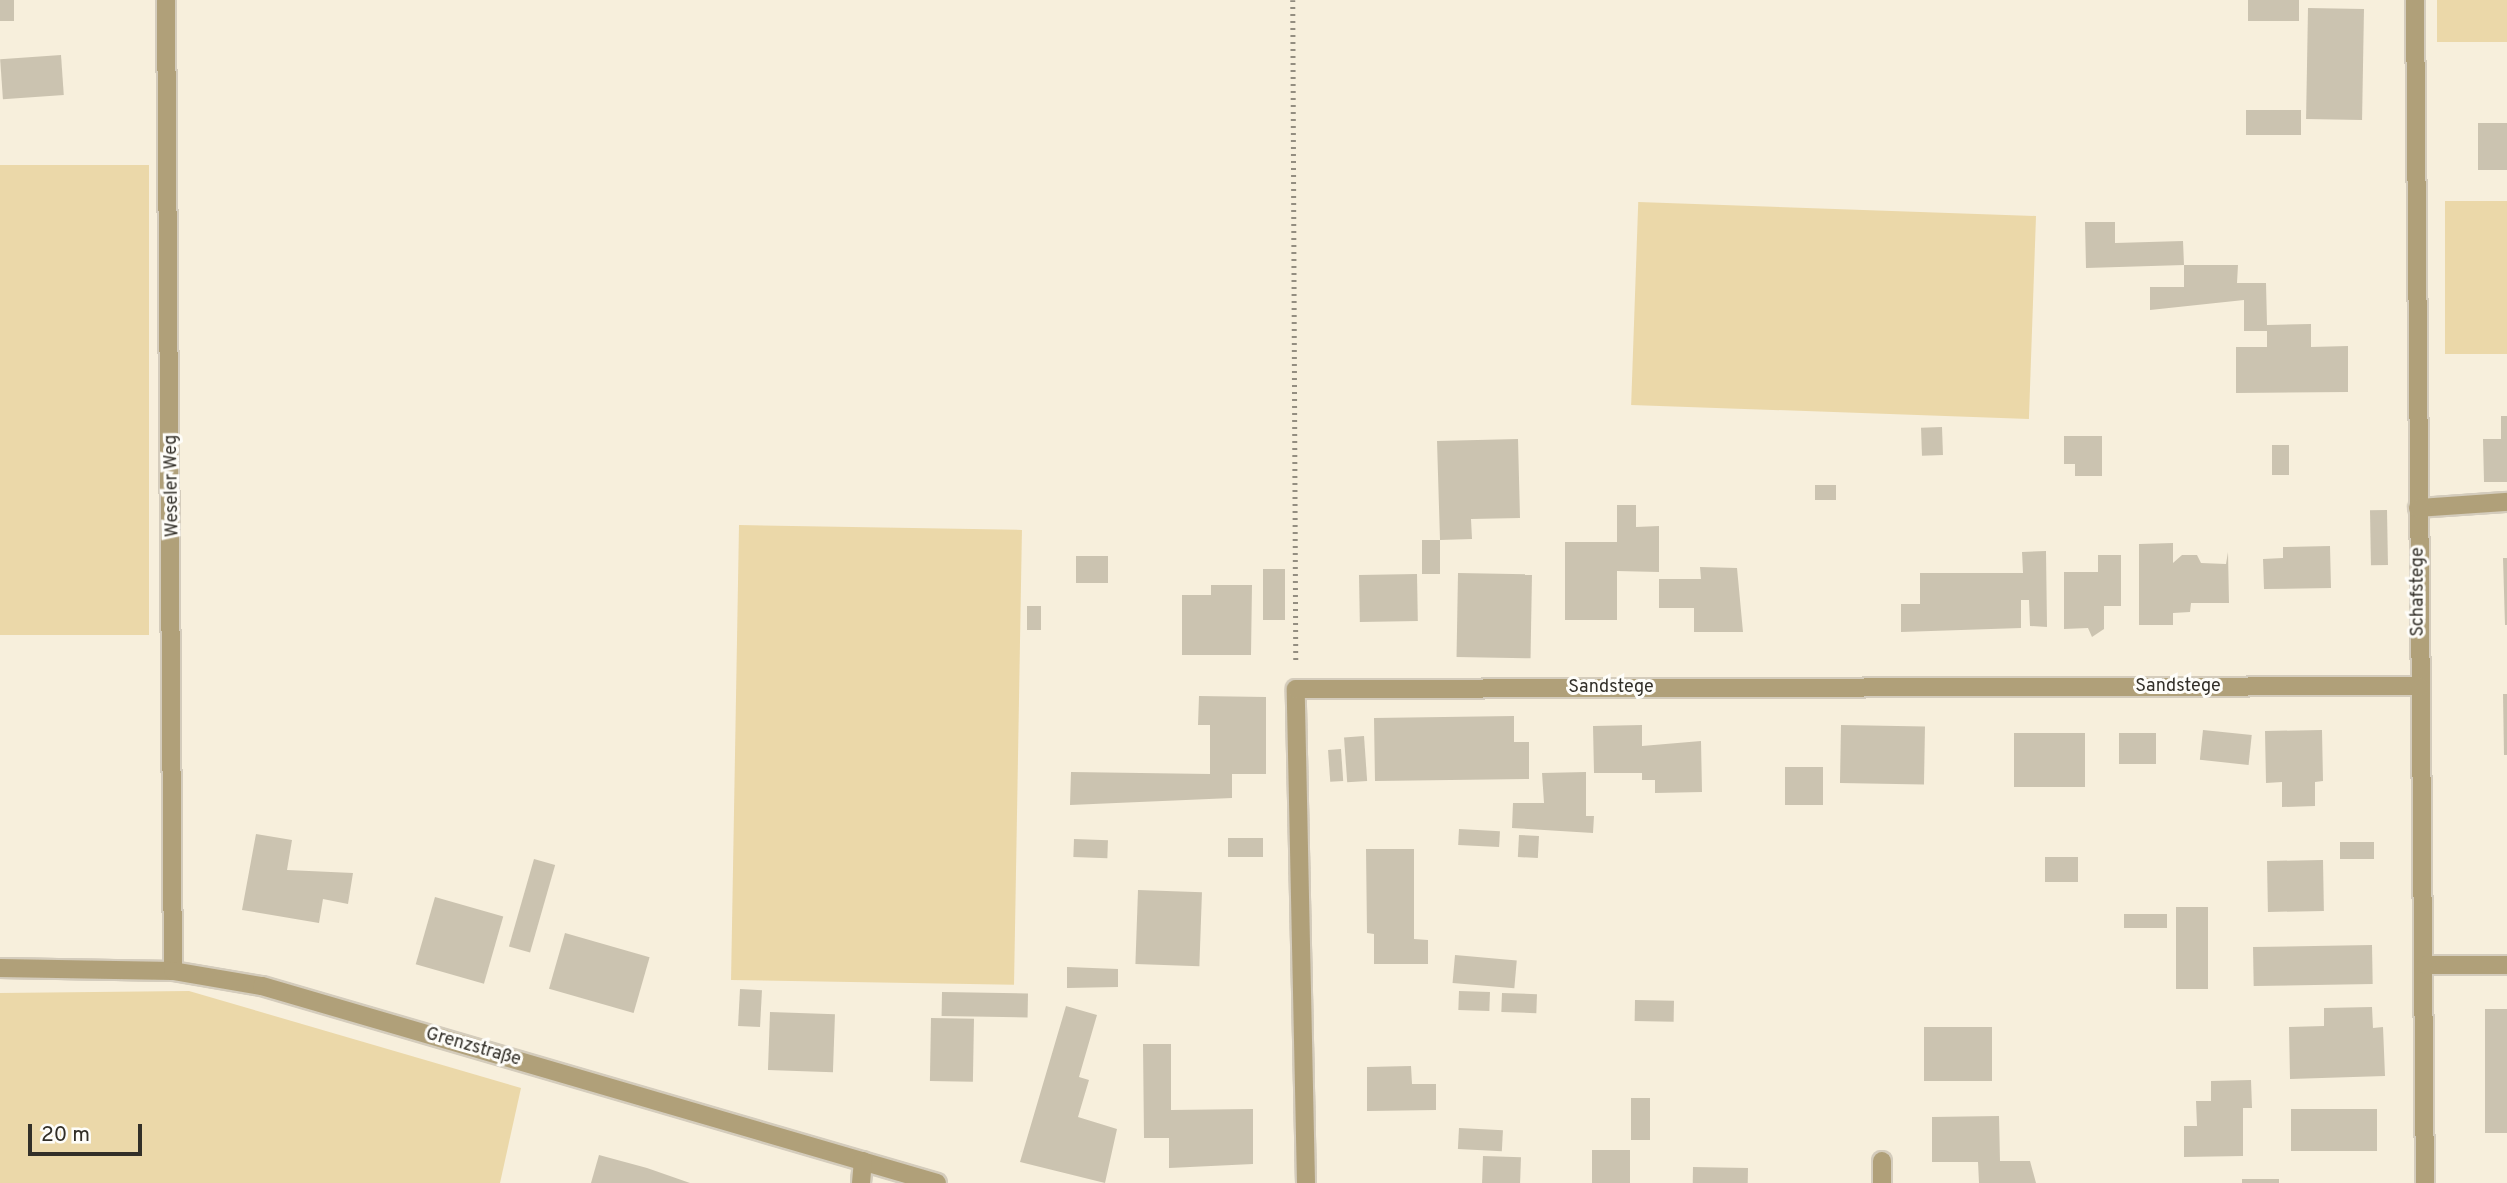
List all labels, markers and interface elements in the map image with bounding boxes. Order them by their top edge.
street label: Weseler Weg [161,434,185,538]
street label: Schafstege [2408,547,2430,637]
street label: Sandstege [2135,676,2221,698]
street label: Sandstege [1568,677,1654,699]
street label: Grenzstraße [423,1024,523,1072]
scale bar [32,1110,145,1154]
text: 20 m [41,1122,90,1149]

